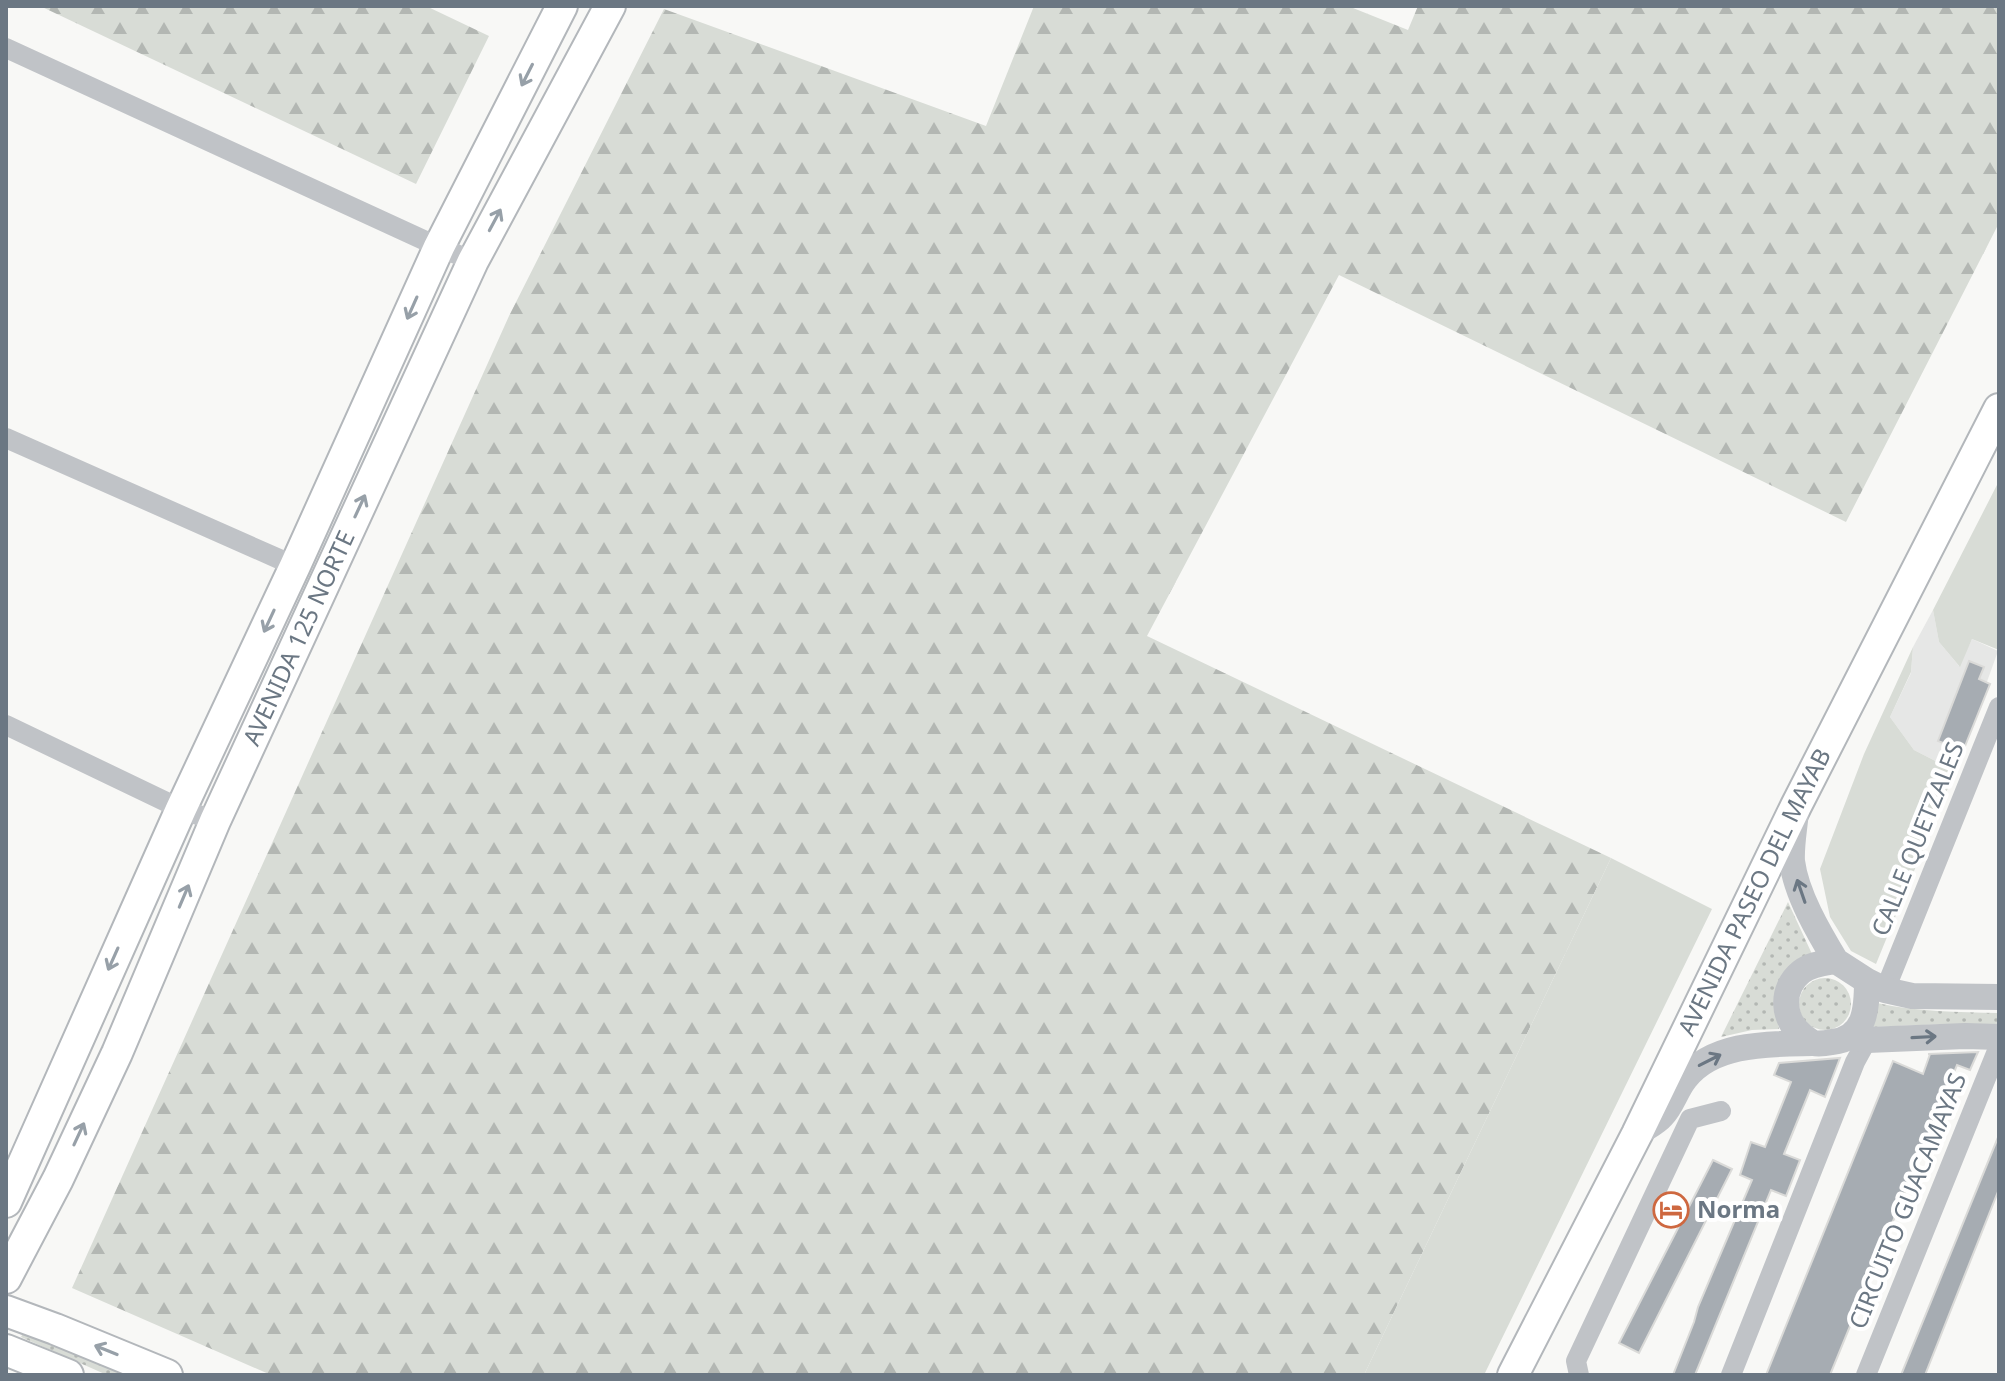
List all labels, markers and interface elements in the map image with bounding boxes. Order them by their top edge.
one-way arrow [519,63,534,87]
one-way arrow [487,209,503,232]
one-way arrow [403,296,418,320]
one-way arrow [353,494,368,518]
street label: AVENIDA 125 NORTE [234,525,362,750]
one-way arrow [261,609,276,633]
street label: CALLE QUETZALES [1863,737,1971,940]
street label: AVENIDA PASEO DEL MAYAB [1669,742,1838,1041]
one-way arrow [1793,879,1808,904]
one-way arrow [177,884,192,908]
one-way arrow [105,947,120,971]
one-way arrow [1910,1030,1937,1045]
one-way arrow [1697,1052,1721,1068]
street label: CIRCUITO GUACAMAYAS [1840,1068,1973,1333]
one-way arrow [72,1122,87,1146]
hotel icon: Norma [1652,1191,1690,1229]
place label: Norma [1697,1192,1780,1225]
one-way arrow [94,1341,119,1356]

